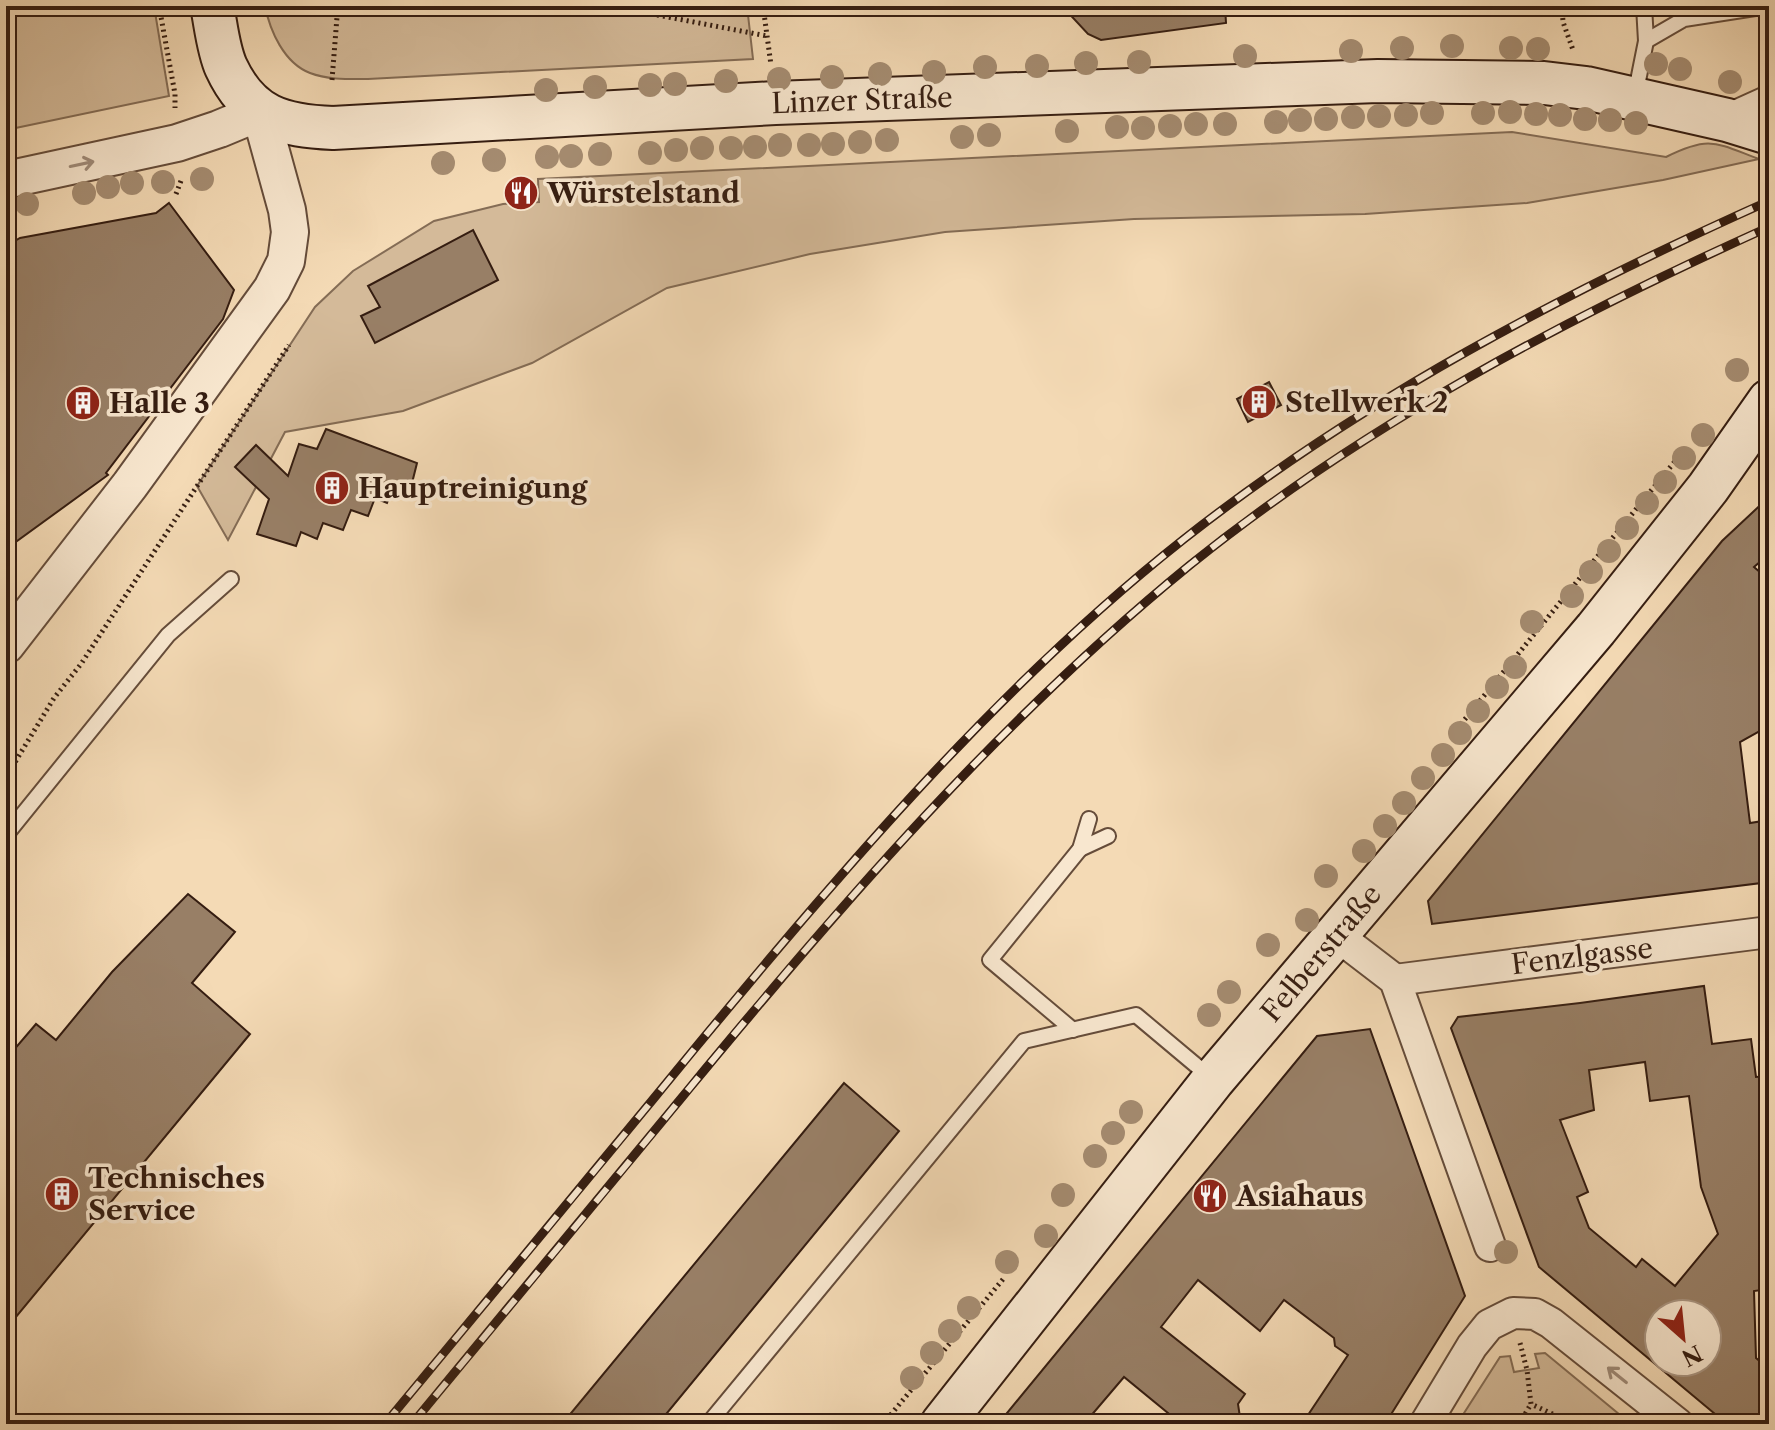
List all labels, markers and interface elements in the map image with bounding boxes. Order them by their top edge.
street label: Linzer Straße [771,80,953,120]
one-way arrow [69,156,95,171]
restaurant icon: Würstelstand [502,174,540,212]
place label: Würstelstand [546,176,740,210]
building icon: Stellwerk 2 [1240,383,1278,421]
building icon: Halle 3 [64,384,102,422]
place label: Stellwerk 2 [1285,385,1448,419]
place label: Halle 3 [109,386,210,420]
building icon: Hauptreinigung [313,469,351,507]
place label: Hauptreinigung [358,471,588,505]
street label: Felberstraße [1254,877,1388,1029]
street label: Fenzlgasse [1509,930,1655,982]
place label: Technisches Service [88,1161,265,1227]
building icon: Technisches Service [43,1175,81,1213]
restaurant icon: Asiahaus [1191,1177,1229,1215]
place label: Asiahaus [1235,1179,1364,1213]
north arrow [1643,1298,1723,1378]
text: N [1677,1339,1707,1372]
one-way arrow [1607,1367,1628,1384]

